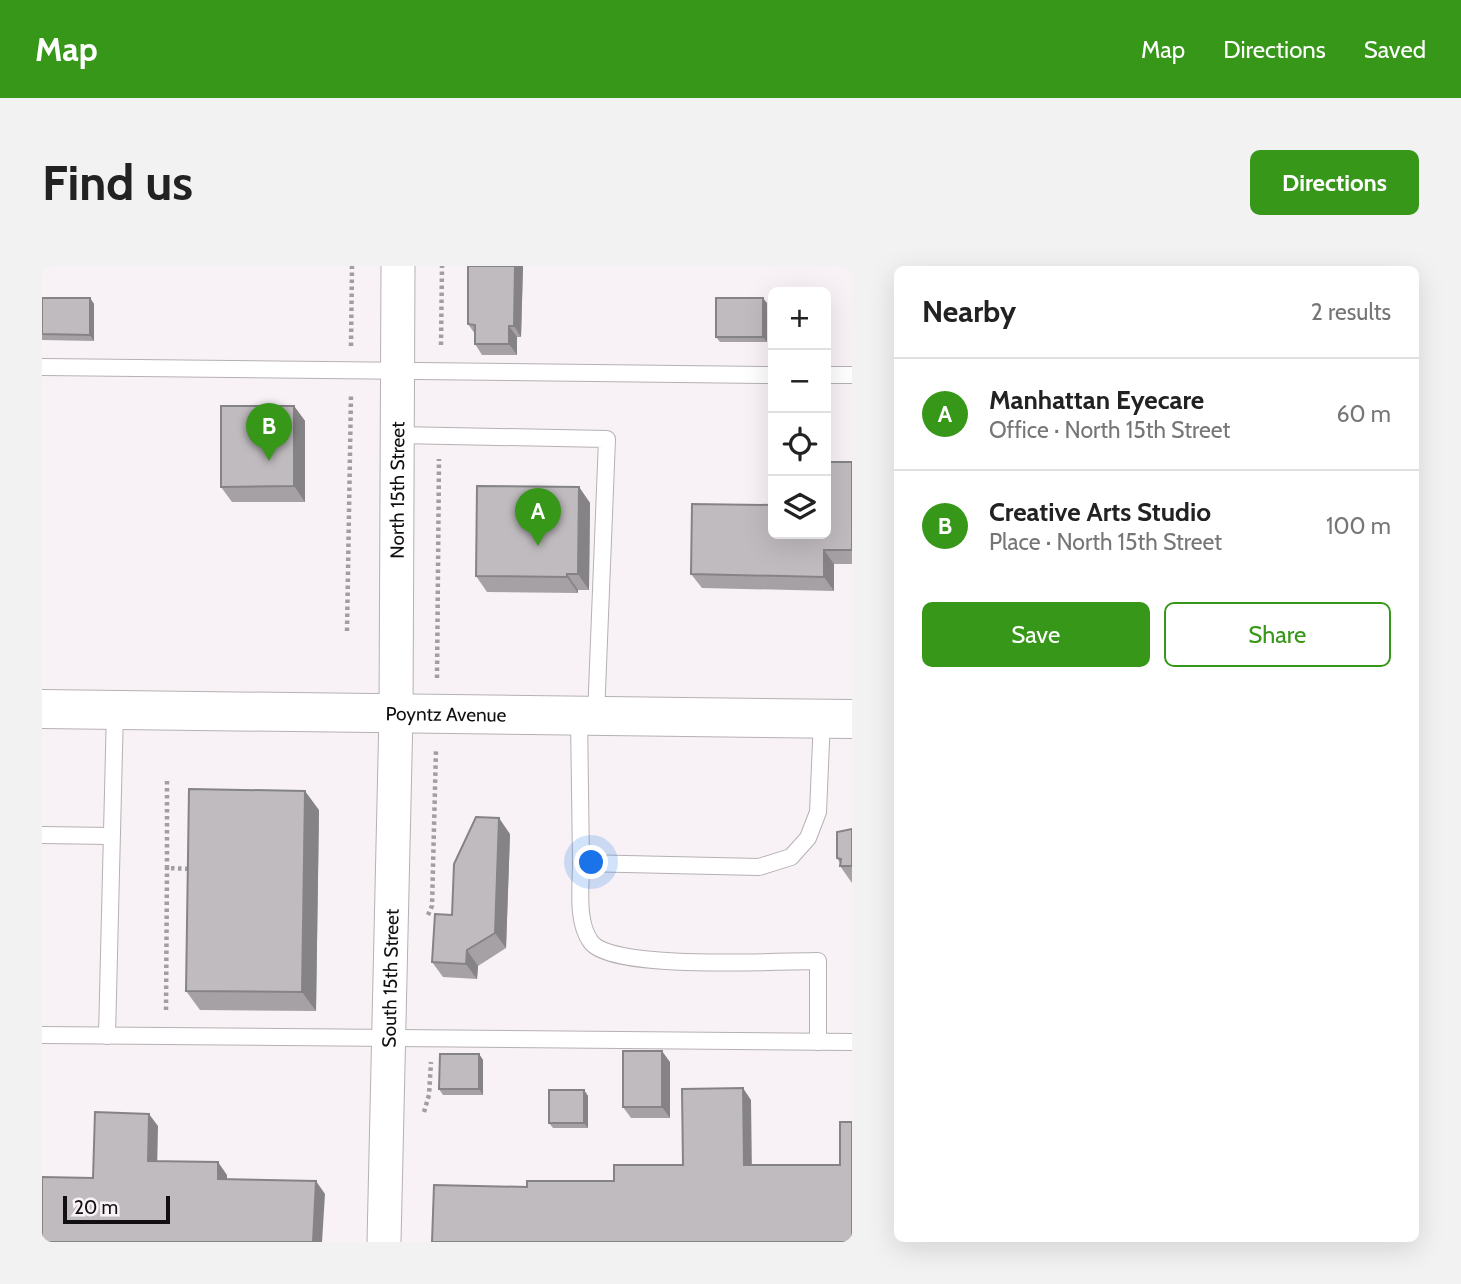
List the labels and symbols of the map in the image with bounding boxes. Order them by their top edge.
pin: B [246,403,292,461]
street label: North 15th Street [386,421,409,559]
pin: A [515,488,561,546]
street label: Poyntz Avenue [385,702,507,727]
your location [574,845,608,879]
street label: South 15th Street [377,908,404,1048]
scale bar [63,1193,170,1225]

